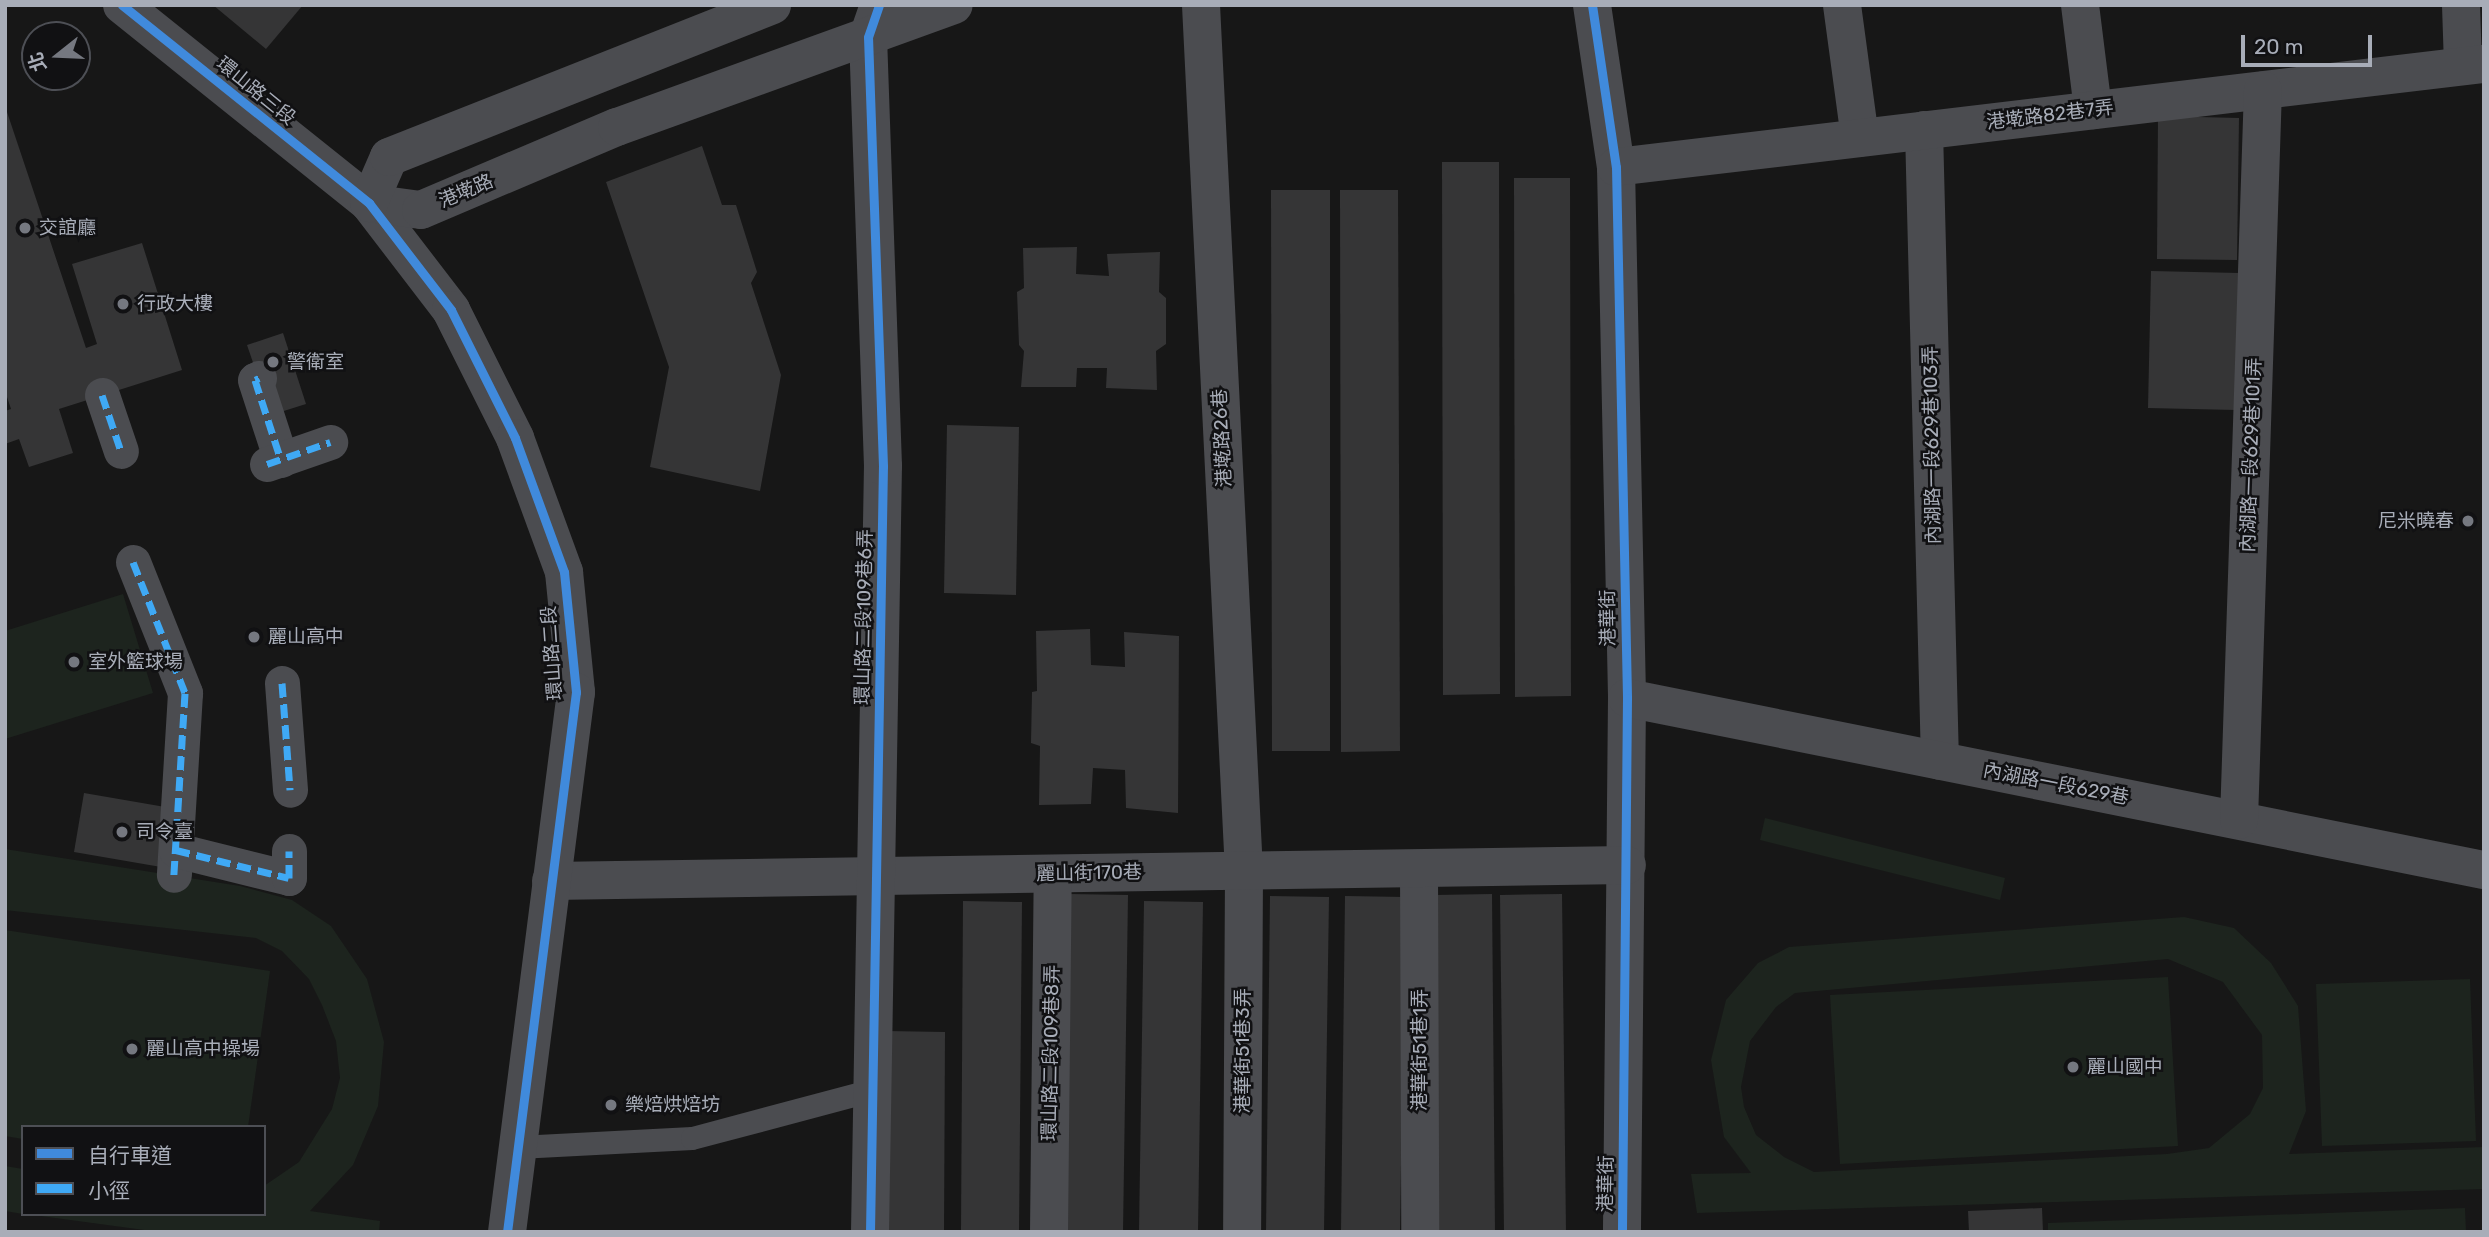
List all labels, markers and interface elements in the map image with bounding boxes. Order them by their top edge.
north arrow [21,21,91,91]
scale bar [2244,21,2375,65]
text: 20 m [2254,34,2303,59]
text: 北 [24,49,51,75]
street label: 環山路三段 [212,52,300,130]
street label: 港墘路82巷7弄 [1985,96,2115,134]
street label: 港墘路 [435,169,497,213]
place label: 交誼廳 [39,217,96,239]
marker: 交誼廳 [17,220,33,236]
place label: 行政大樓 [137,293,213,315]
marker: 行政大樓 [115,296,131,312]
street label: 內湖路一段629巷103弄 [1919,346,1945,544]
place label: 警衛室 [287,351,344,373]
marker: 警衛室 [265,354,281,370]
street label: 內湖路一段629巷101弄 [2236,357,2266,553]
street label: 港墘路26巷 [1208,388,1236,488]
place label: 尼米曉春 [2378,510,2454,532]
marker: 尼米曉春 [2460,513,2476,529]
street label: 環山路二段109巷6弄 [851,529,877,705]
street label: 港華街 [1596,589,1620,647]
street label: 環山路二段 [537,605,567,701]
place label: 麗山高中 [268,626,344,648]
marker: 麗山高中 [246,629,262,645]
place label: 室外籃球場 [88,651,183,673]
marker: 室外籃球場 [66,654,82,670]
street label: 內湖路一段629巷 [1981,759,2131,809]
place label: 司令臺 [136,821,193,843]
marker: 司令臺 [114,824,130,840]
street label: 麗山街170巷 [1036,861,1142,885]
street label: 環山路二段109巷8弄 [1038,965,1064,1141]
street label: 港華街51巷3弄 [1232,988,1254,1114]
street label: 港華街51巷1弄 [1409,989,1431,1111]
place label: 麗山高中操場 [146,1038,260,1060]
marker: 麗山高中操場 [124,1041,140,1057]
place label: 麗山國中 [2087,1056,2163,1078]
marker: 麗山國中 [2065,1059,2081,1075]
place label: 樂焙烘焙坊 [625,1094,720,1116]
marker: 樂焙烘焙坊 [603,1097,619,1113]
legend [21,1125,266,1216]
text: 自行車道 [88,1143,172,1168]
street label: 港華街 [1594,1155,1618,1213]
text: 小徑 [88,1178,130,1203]

